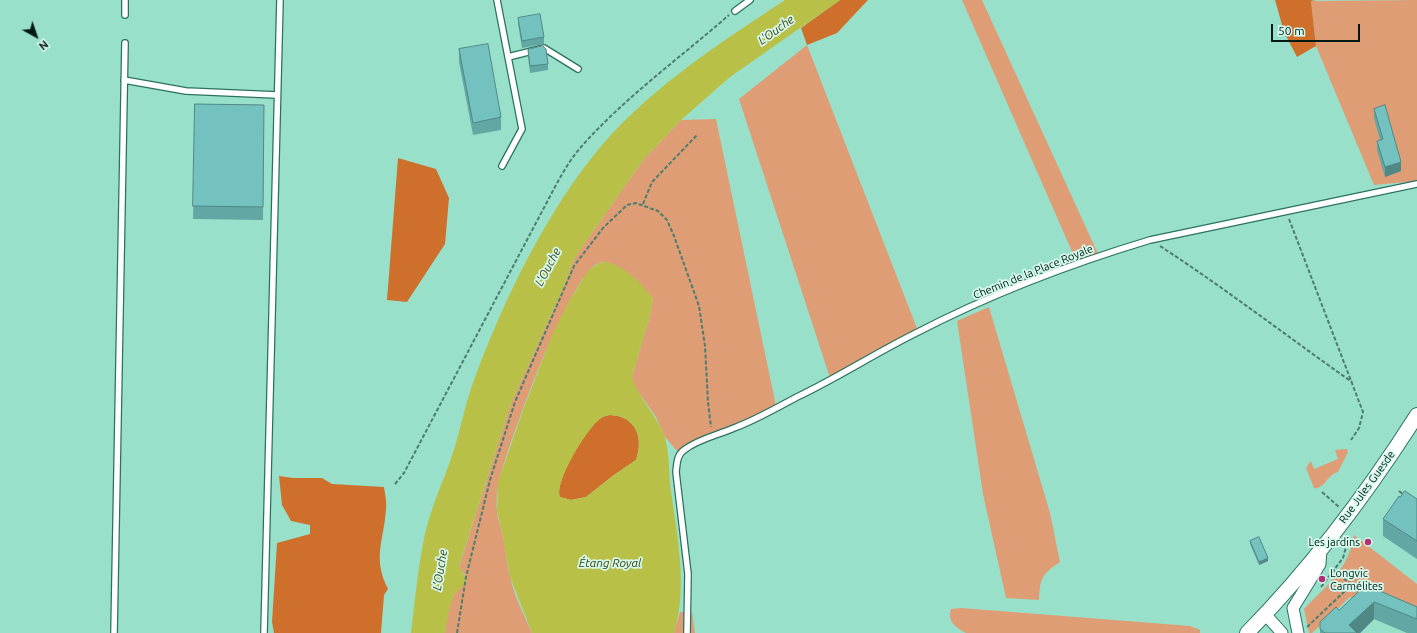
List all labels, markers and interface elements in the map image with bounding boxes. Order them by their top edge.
water label: L'Ouche [755,12,797,48]
north arrow [16,16,56,56]
scale bar [1273,16,1362,42]
text: 50 m [1278,24,1305,37]
text: N [37,38,51,52]
street label: Chemin de la Place Royale [971,242,1095,302]
water label: L'Ouche [532,245,564,289]
street label: Rue Jules Guesde [1336,448,1398,526]
place label: Les jardins [1308,535,1360,549]
marker: Les jardins [1363,537,1373,547]
water label: L'Ouche [430,549,450,591]
water label: Étang Royal [579,556,641,570]
place label: Longvic Carmélites [1330,566,1383,592]
marker: Longvic Carmélites [1317,574,1327,584]

